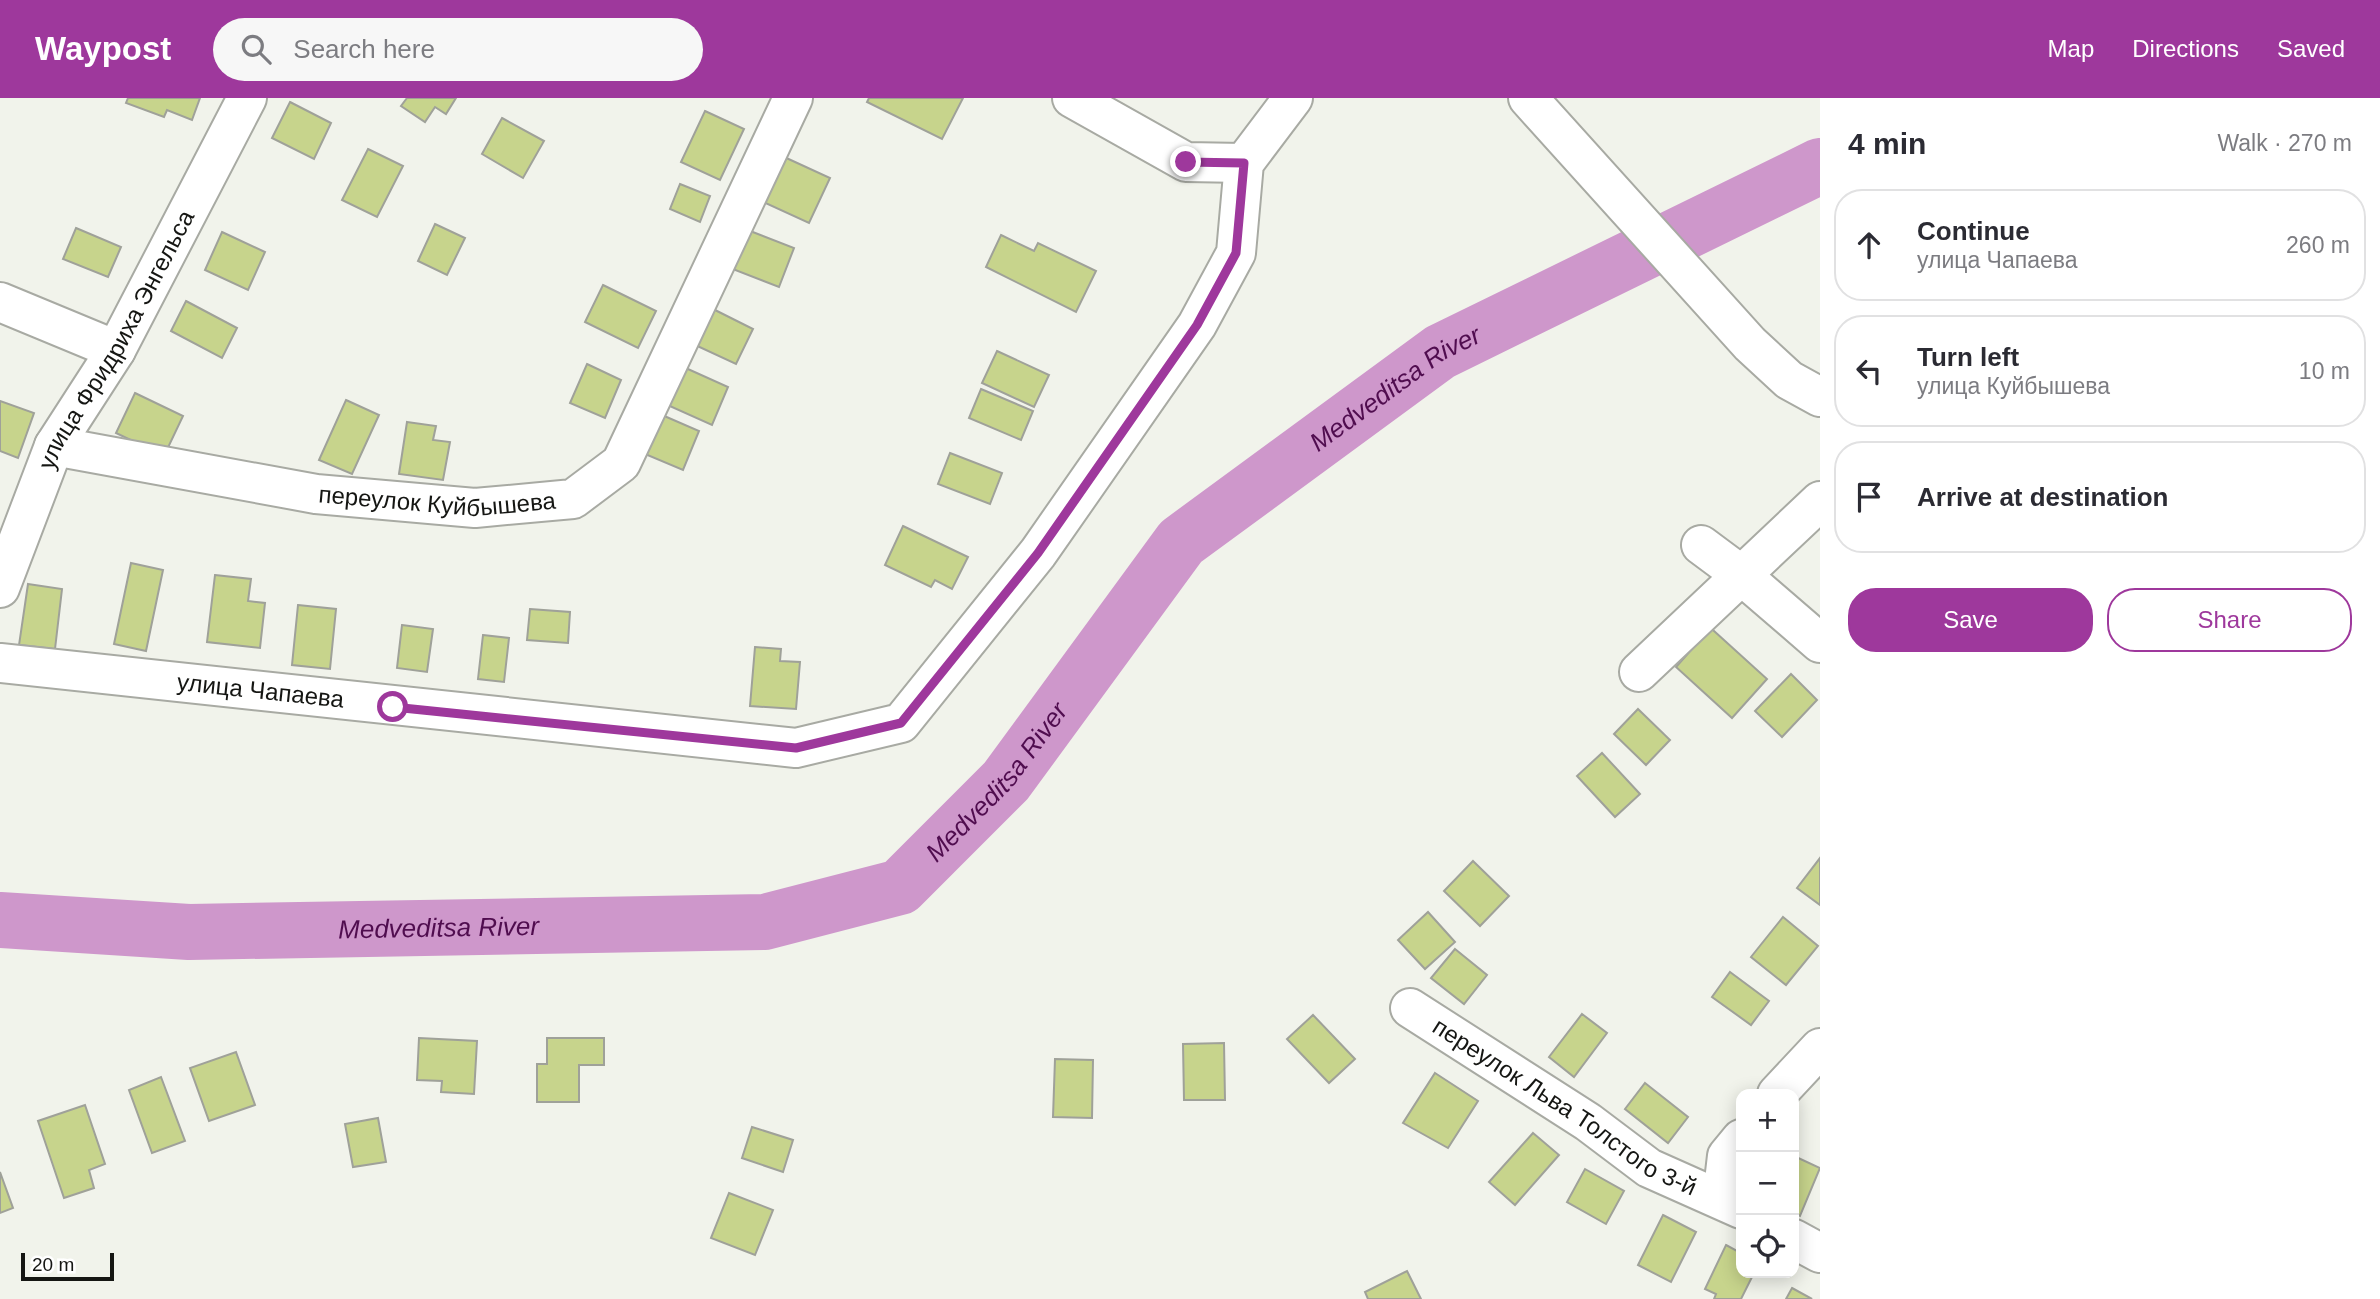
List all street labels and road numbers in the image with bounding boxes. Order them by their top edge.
street label: улица Фридриха Энгельса [33,205,200,473]
street label: переулок Куйбышева [318,480,557,521]
street label: улица Чапаева [176,668,346,713]
street label: переулок Льва Толстого 3-й [1428,1012,1701,1200]

